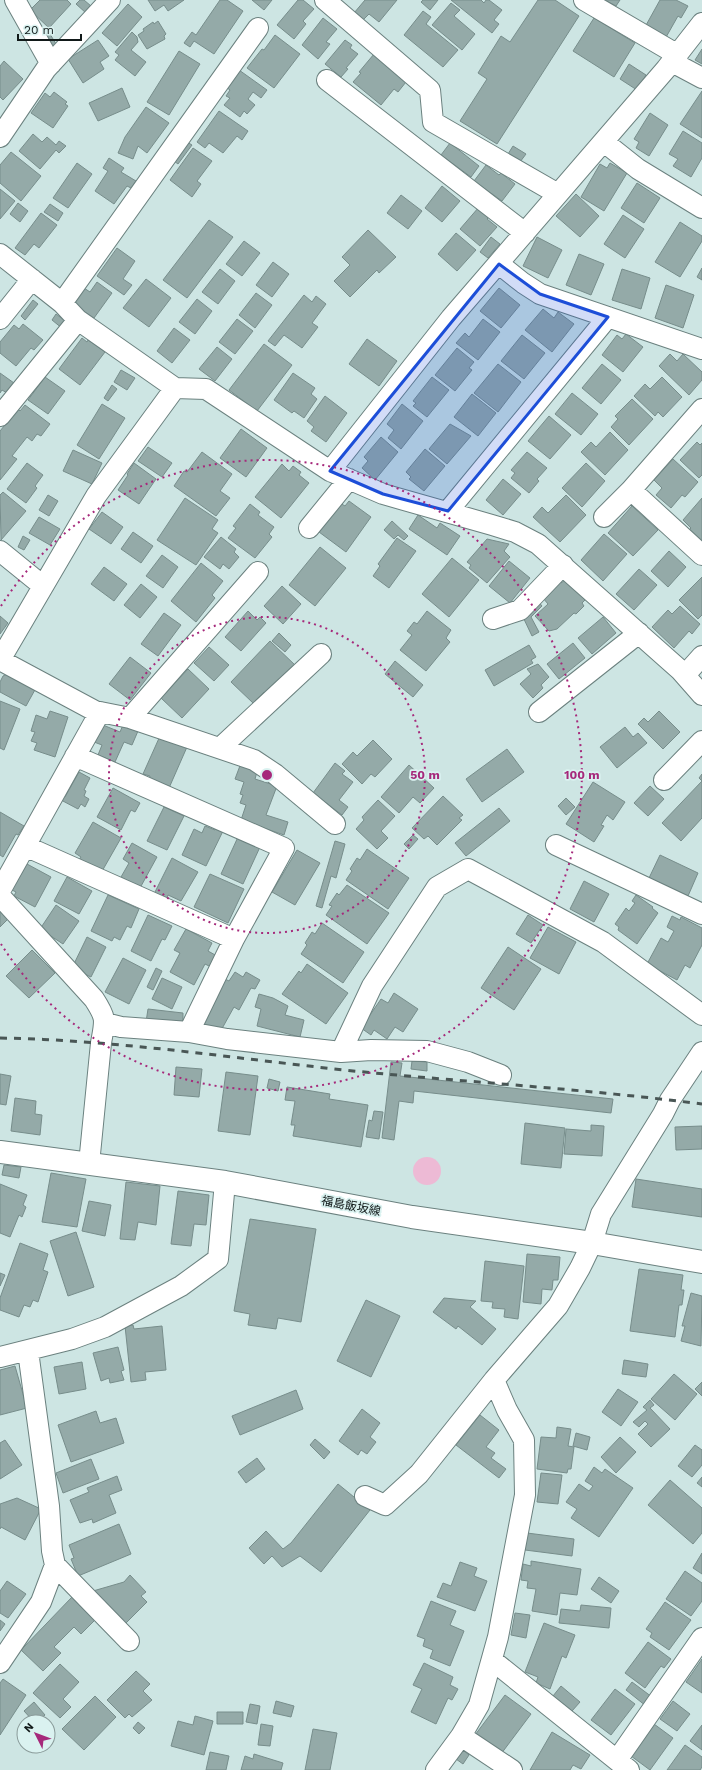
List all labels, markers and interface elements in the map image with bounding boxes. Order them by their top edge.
scale bar [18,16,81,42]
text: 20 m [24,23,54,37]
centre of rings [260,768,274,782]
text: 50 m [410,768,440,782]
text: 100 m [564,768,600,782]
street label: 福島飯坂線 [320,1193,382,1219]
north arrow [16,1714,56,1754]
text: N [21,1720,36,1735]

